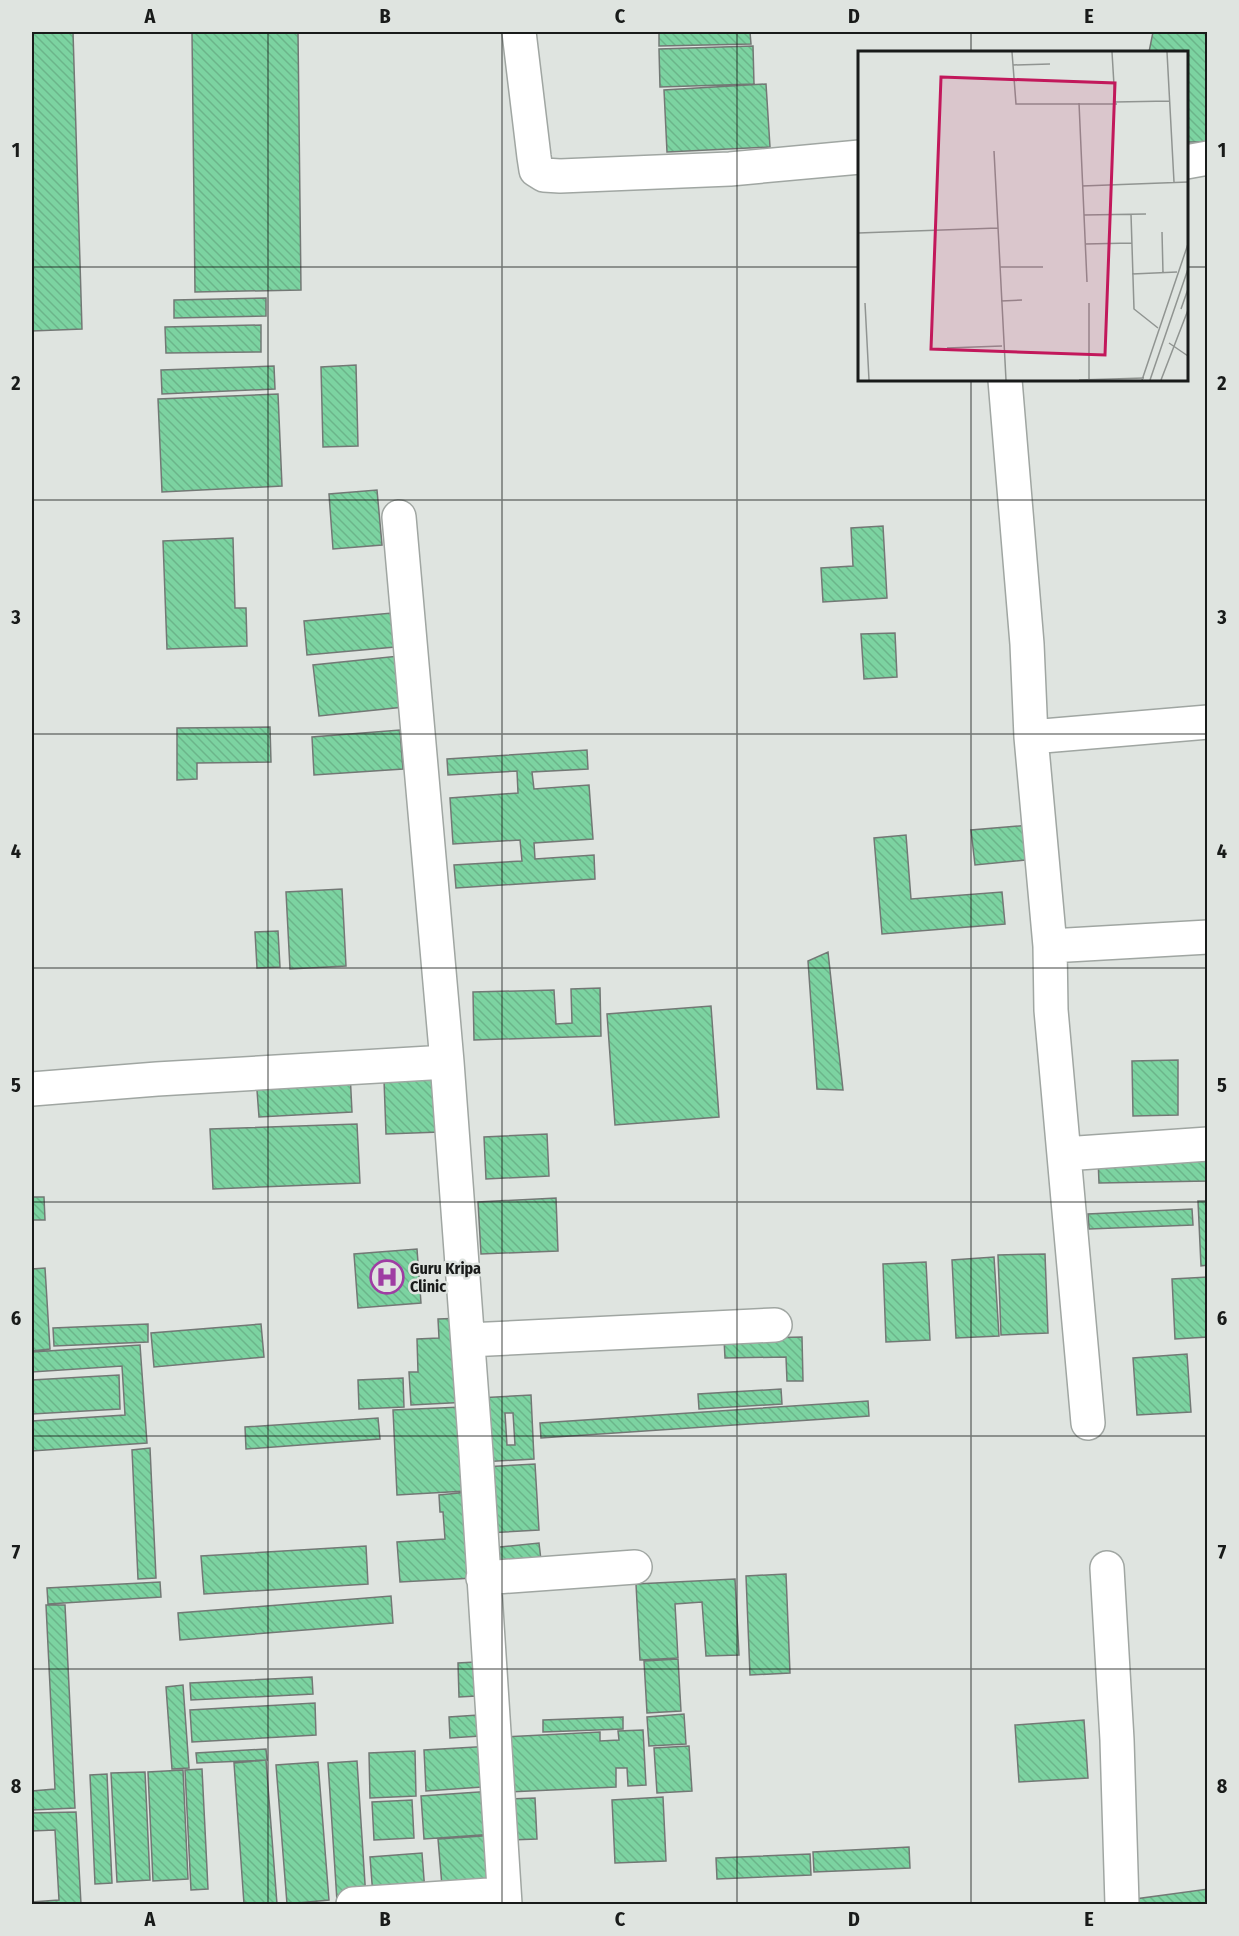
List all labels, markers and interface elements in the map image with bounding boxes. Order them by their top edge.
text: A [144,4,157,28]
text: B [379,4,391,28]
text: C [615,4,626,28]
text: D [848,4,860,28]
text: E [1084,4,1094,28]
inset map [858,51,1188,381]
text: 1 [12,138,20,162]
text: 1 [1218,138,1226,162]
text: 2 [10,371,21,395]
text: 2 [1216,371,1227,395]
text: 3 [10,605,21,629]
text: 3 [1216,605,1227,629]
text: 4 [11,839,21,863]
text: 4 [1217,839,1227,863]
text: 5 [11,1073,21,1097]
text: 5 [1217,1073,1227,1097]
hospital icon: Guru Kripa Clinic [369,1259,405,1295]
place label: Guru Kripa Clinic [410,1259,481,1296]
text: 6 [11,1306,21,1330]
text: 6 [1217,1306,1227,1330]
text: 7 [12,1540,21,1564]
text: 7 [1218,1540,1227,1564]
text: 8 [11,1774,22,1798]
text: 8 [1217,1774,1228,1798]
text: A [144,1907,157,1931]
text: B [379,1907,391,1931]
text: C [615,1907,626,1931]
text: D [848,1907,860,1931]
text: E [1084,1907,1094,1931]

